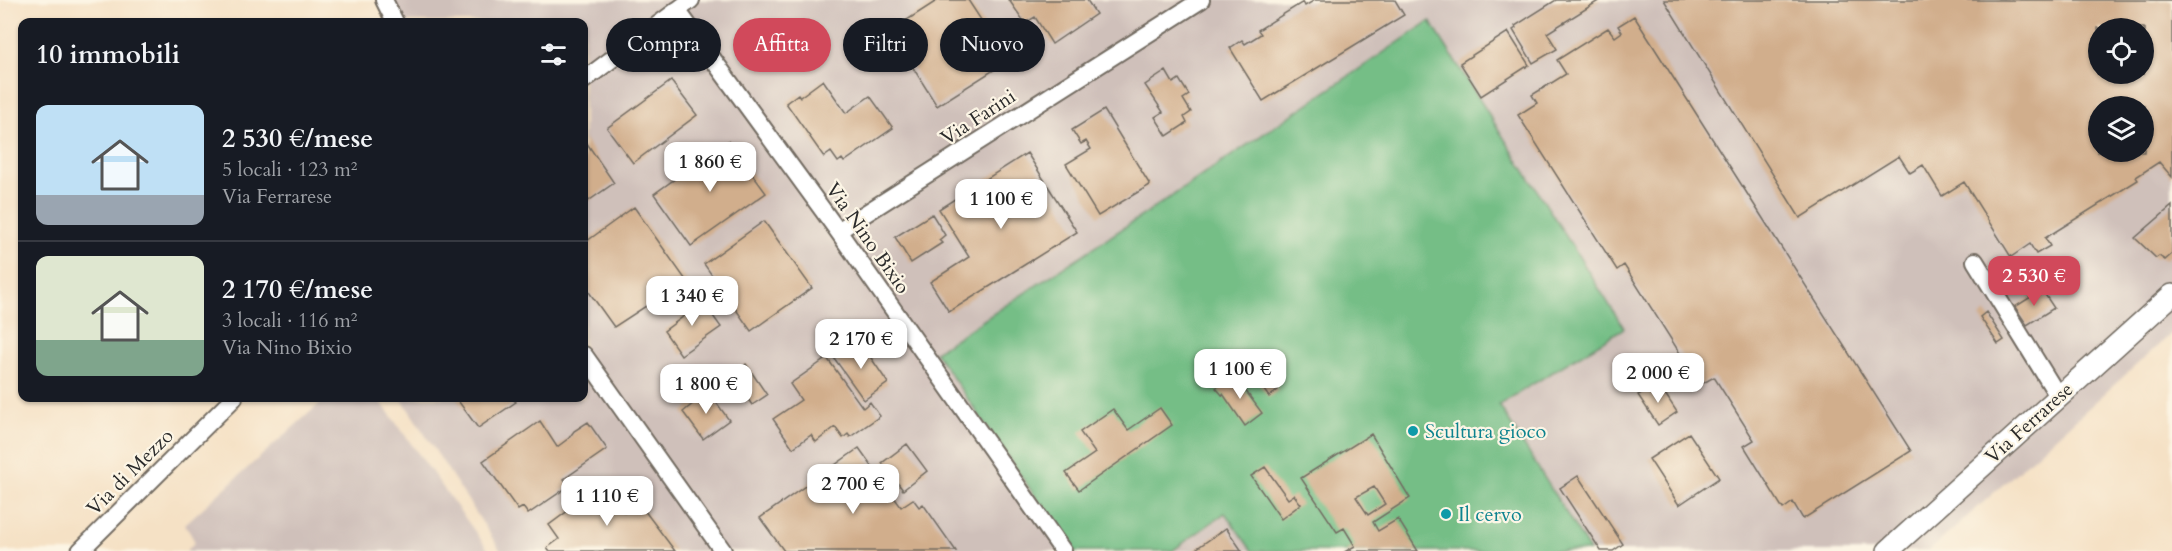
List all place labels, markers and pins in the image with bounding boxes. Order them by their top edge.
pin: 1 860 € [655,142,765,193]
pin: 1 100 € [946,179,1056,230]
pin: 2 530 € [1979,256,2089,307]
pin: 1 340 € [637,276,747,327]
pin: 2 170 € [806,319,916,370]
pin: 1 100 € [1185,349,1295,400]
pin: 2 000 € [1603,353,1713,404]
pin: 1 800 € [651,364,761,415]
place label: Scultura gioco [1425,418,1547,445]
marker: Scultura gioco [1406,424,1420,438]
pin: 2 700 € [798,464,908,515]
pin: 1 110 € [552,476,662,527]
place label: Il cervo [1458,501,1522,528]
marker: Il cervo [1439,507,1453,521]

